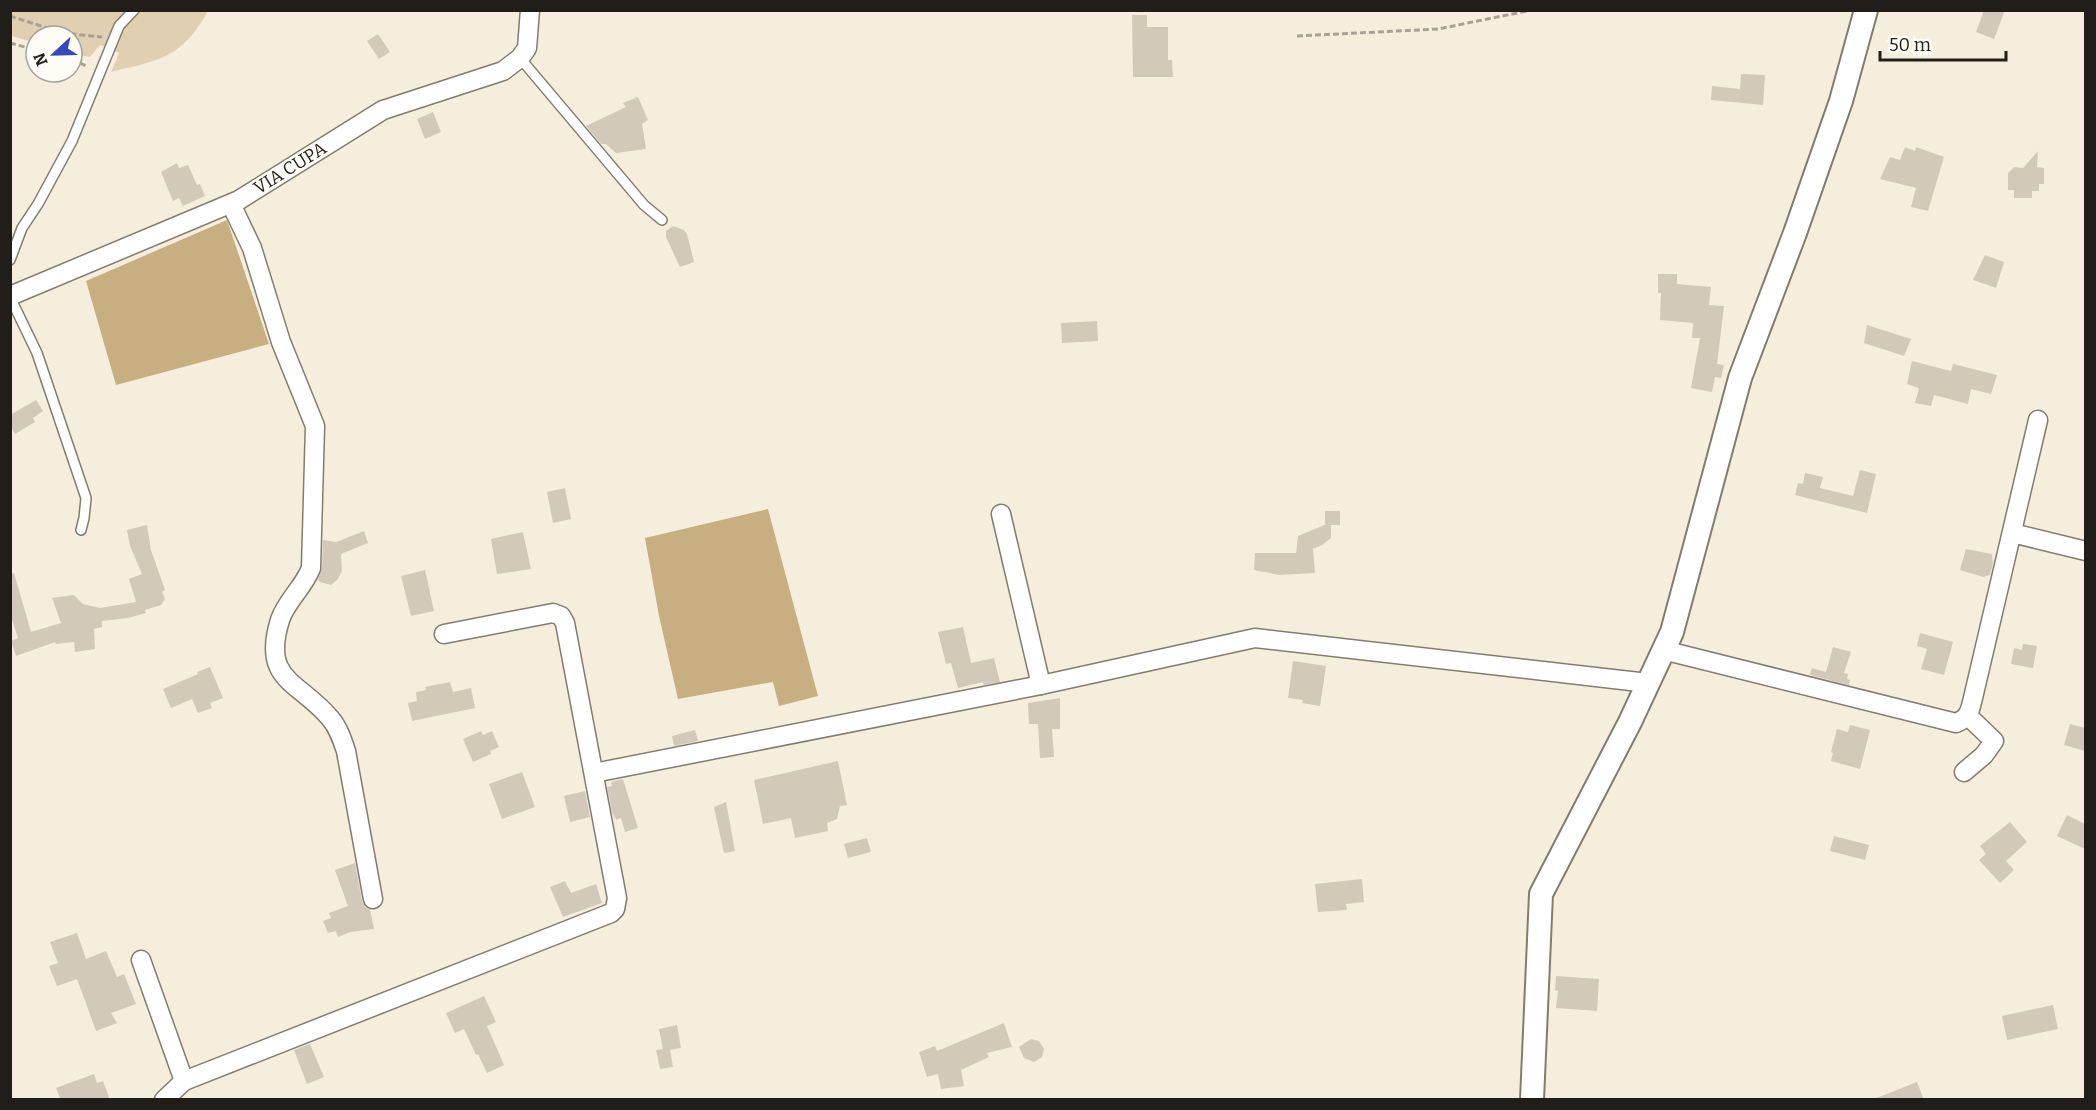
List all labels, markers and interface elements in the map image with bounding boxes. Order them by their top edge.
north arrow [24,24,84,84]
scale bar [1880,24,2006,62]
text: 50 m [1889,34,1931,56]
text: N [29,50,52,69]
street label: VIA CUPA [250,137,331,199]

